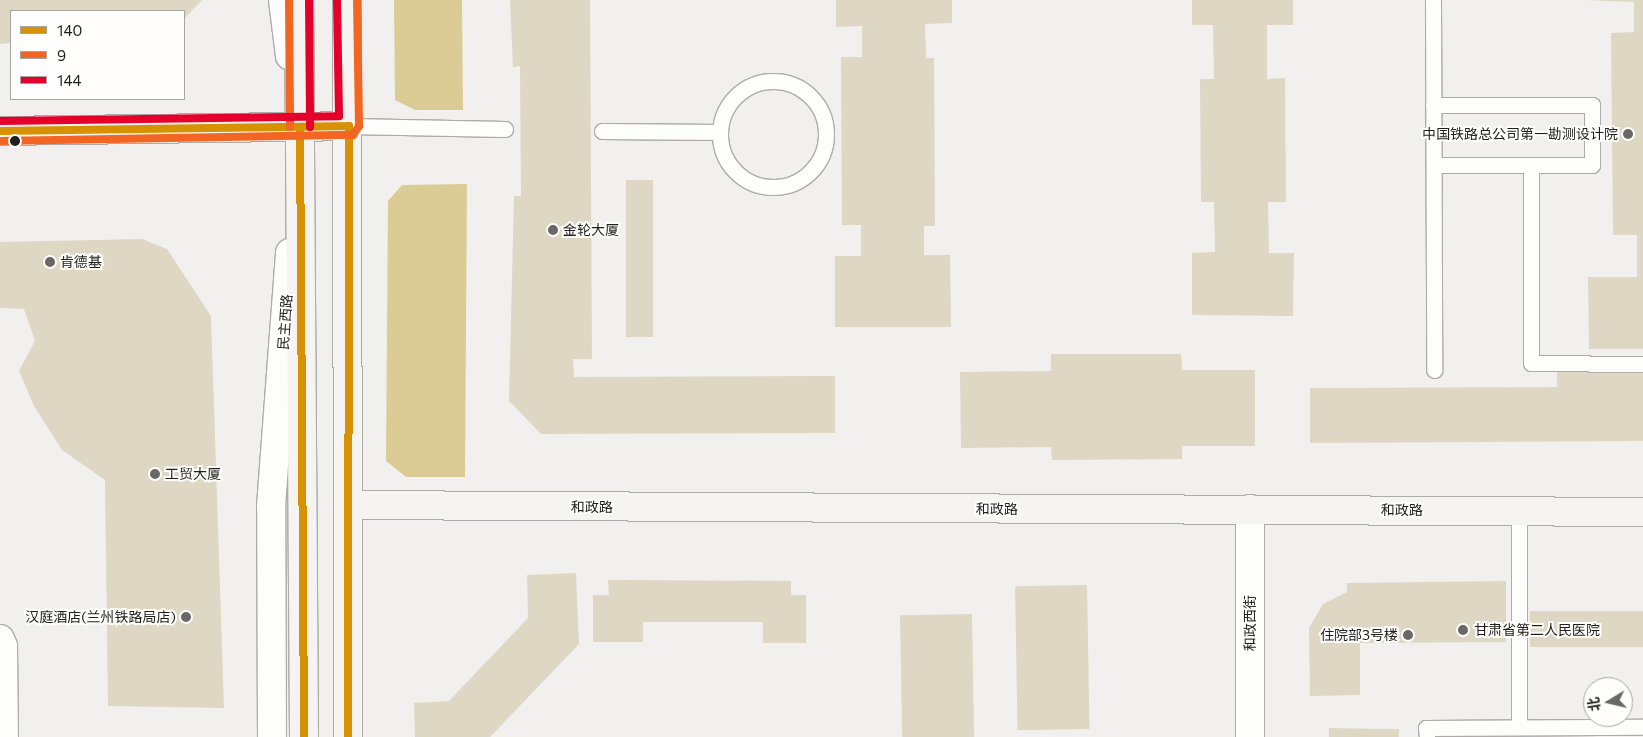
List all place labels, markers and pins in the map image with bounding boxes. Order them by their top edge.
place label: 中国铁路总公司第一勘测设计院 [1422,126,1618,142]
marker: 中国铁路总公司第一勘测设计院 [1622,128,1634,140]
unlabelled marker [10,136,20,146]
place label: 金轮大厦 [563,222,619,238]
marker: 金轮大厦 [547,224,559,236]
place label: 肯德基 [60,254,102,270]
marker: 肯德基 [44,256,56,268]
place label: 工贸大厦 [165,466,221,482]
marker: 工贸大厦 [149,468,161,480]
place label: 汉庭酒店(兰州铁路局店) [25,609,176,625]
marker: 汉庭酒店(兰州铁路局店) [180,611,192,623]
place label: 甘肃省第二人民医院 [1474,622,1600,638]
marker: 甘肃省第二人民医院 [1456,623,1470,637]
place label: 住院部3号楼 [1320,627,1398,643]
marker: 住院部3号楼 [1402,629,1414,641]

